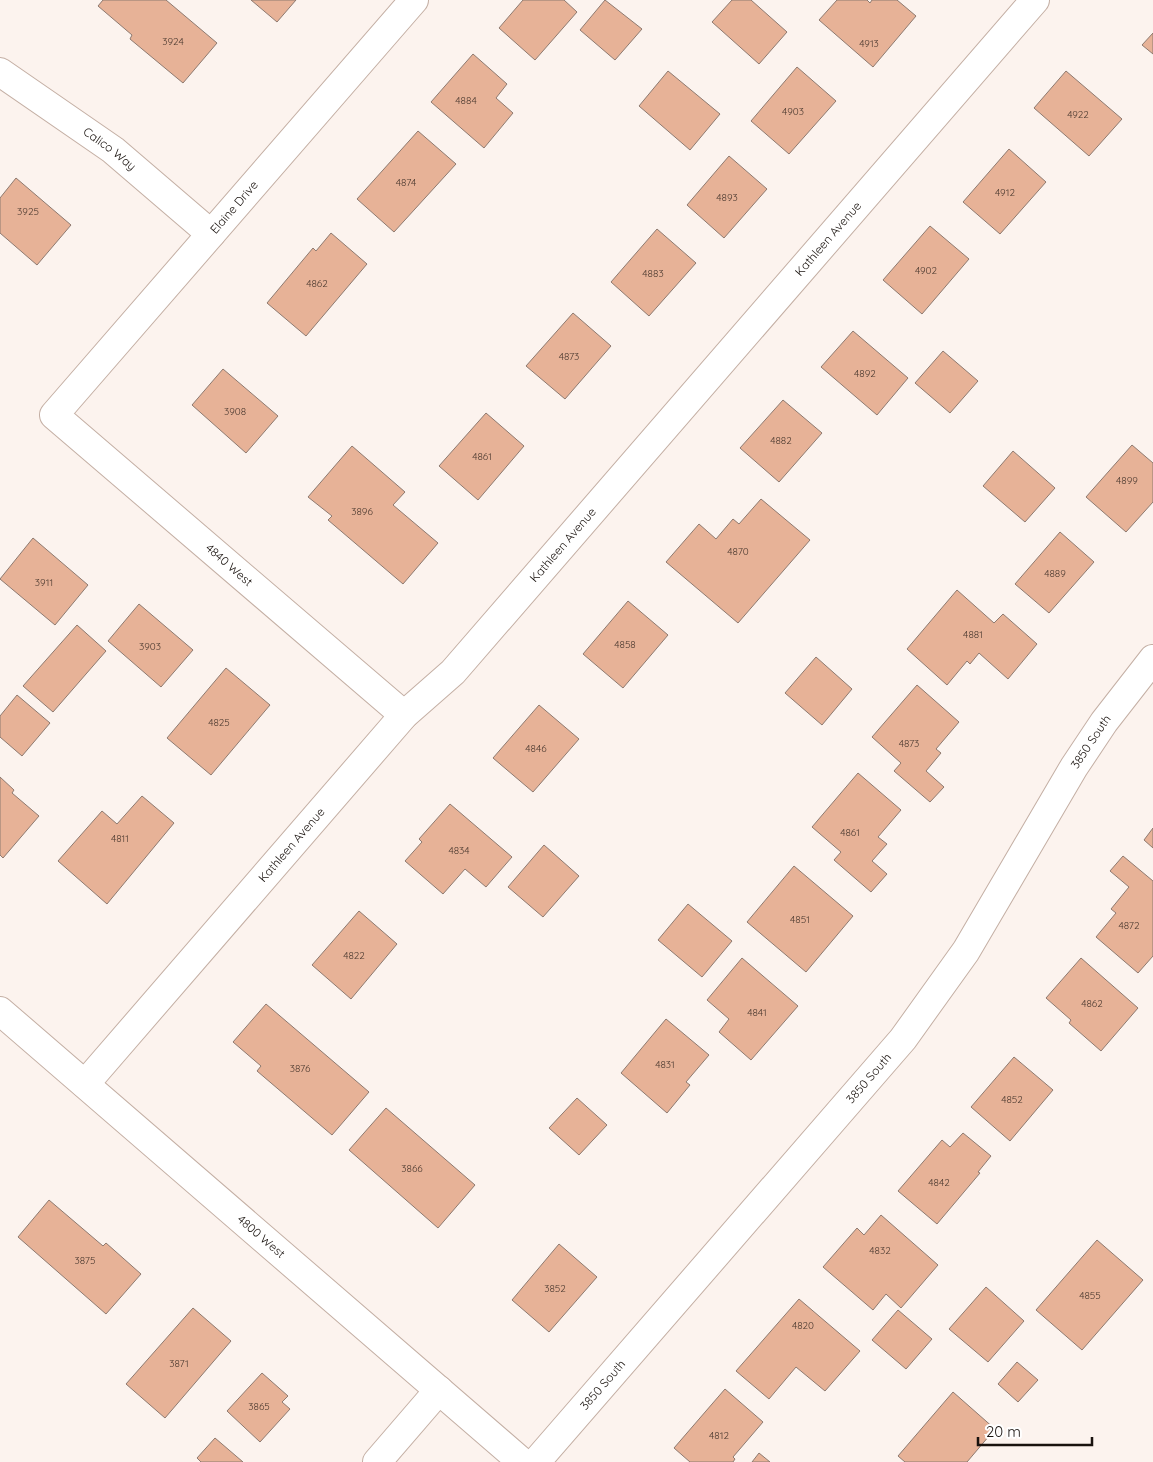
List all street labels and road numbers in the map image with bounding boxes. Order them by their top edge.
street label: Calico Way [80,124,140,174]
street label: Elaine Drive [207,177,261,237]
street label: Kathleen Avenue [791,198,864,279]
street label: Kathleen Avenue [526,504,599,585]
street label: 4840 West [203,540,256,589]
street label: 3850 South [1067,712,1114,771]
street label: Kathleen Avenue [255,804,328,885]
street label: 3850 South [843,1050,894,1106]
street label: 4800 West [234,1211,288,1261]
street label: 3850 South [577,1356,628,1413]

